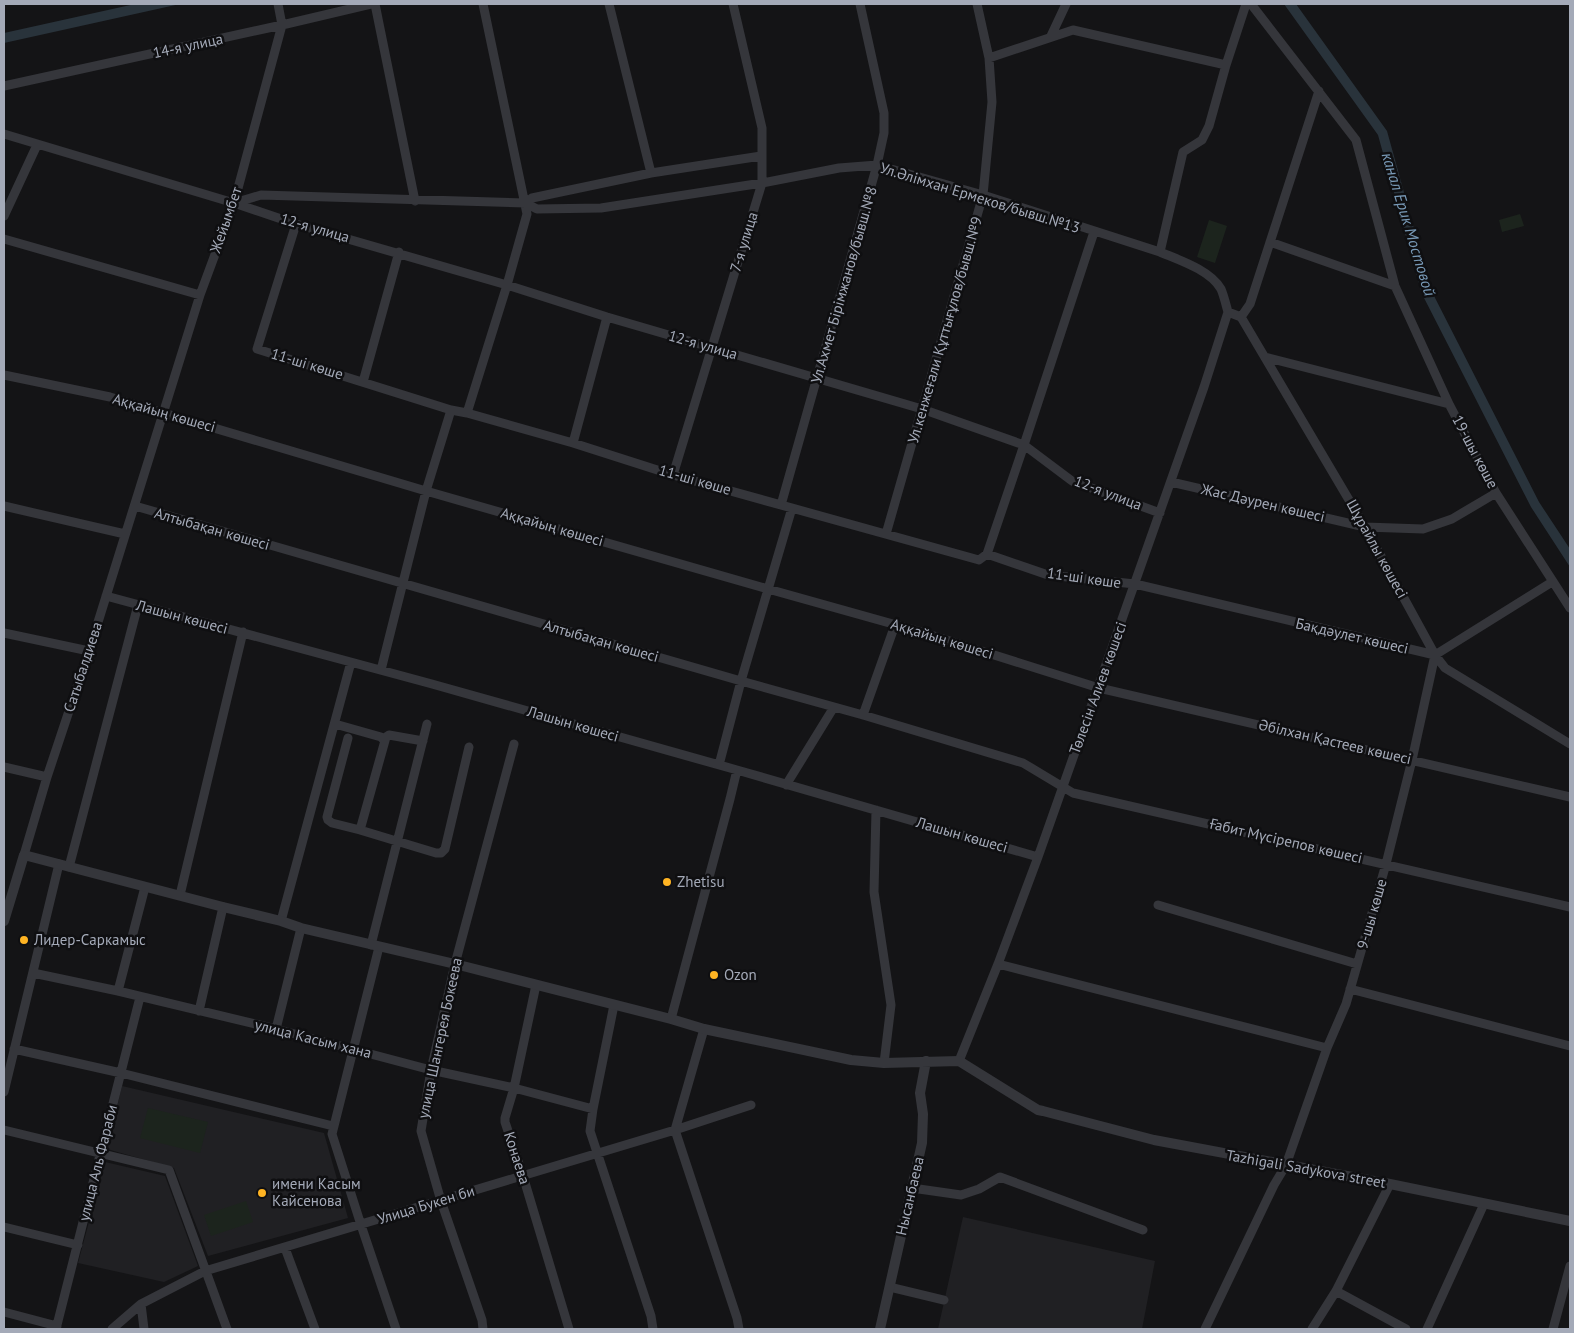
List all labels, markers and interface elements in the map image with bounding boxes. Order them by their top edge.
street label: 14-я улица [151,29,225,62]
water label: канал Ерик Мостовой [1378,150,1440,298]
street label: Ул.Әлімхан Ермеков/бывш.№13 [878,158,1082,237]
street label: Жейымбет [205,184,246,256]
street label: Ул.Ахмет Бірімжанов/бывш.№8 [806,184,881,386]
street label: 12-я улица [278,209,352,246]
street label: 7-я улица [725,209,762,274]
street label: Ул.кенжеғали Құттығұлов/бывш.№9 [903,214,986,445]
street label: 12-я улица [666,326,740,363]
street label: 11-ші көше [269,344,346,384]
street label: Аққайың көшесі [111,389,218,436]
street label: 19-шы көше [1448,412,1503,492]
street label: 11-ші көше [657,460,734,499]
street label: 12-я улица [1072,471,1145,514]
street label: Жас Дәурен көшесі [1198,479,1327,526]
street label: Шұрайлы көшесі [1342,496,1412,601]
street label: Алтыбақан көшесі [152,503,272,554]
street label: Аққайың көшесі [499,503,606,550]
street label: 11-ші көше [1046,563,1122,592]
street label: Лашын көшесі [133,595,230,638]
street label: Бақдәулет көшесi [1294,613,1410,658]
street label: Аққайың көшесі [889,614,996,663]
street label: Алтыбақан көшесі [541,615,661,666]
street label: Сатыбалдиева [59,619,106,714]
street label: Төлесін Алиев көшесі [1065,619,1130,757]
street label: Лашын көшесі [524,701,621,746]
street label: Әбілхан Қастеев көшесi [1257,715,1413,768]
street label: Лашын көшесі [913,812,1010,857]
street label: Ғабит Мүсірепов көшесi [1208,814,1364,867]
place label: Zhetisu [677,872,725,891]
marker: Zhetisu [661,876,673,888]
street label: 9-шы көше [1352,877,1391,951]
place label: Лидер-Саркамыс [33,930,146,949]
marker: Лидер-Саркамыс [18,934,30,946]
street label: улица Шангерея Бокеева [413,956,466,1120]
place label: Ozon [724,965,757,984]
marker: Ozon [708,969,720,981]
street label: улица Касым хана [253,1015,374,1062]
street label: улица Аль Фараби [74,1103,121,1223]
street label: Конаева [500,1129,535,1187]
street label: Tazhigali Sadykova street [1225,1145,1387,1192]
street label: Нысанбаева [891,1155,928,1237]
place label: имени Касым Кайсенова [272,1174,361,1210]
street label: Улица Букен би [375,1181,477,1228]
marker: имени Касым Кайсенова [256,1187,268,1199]

